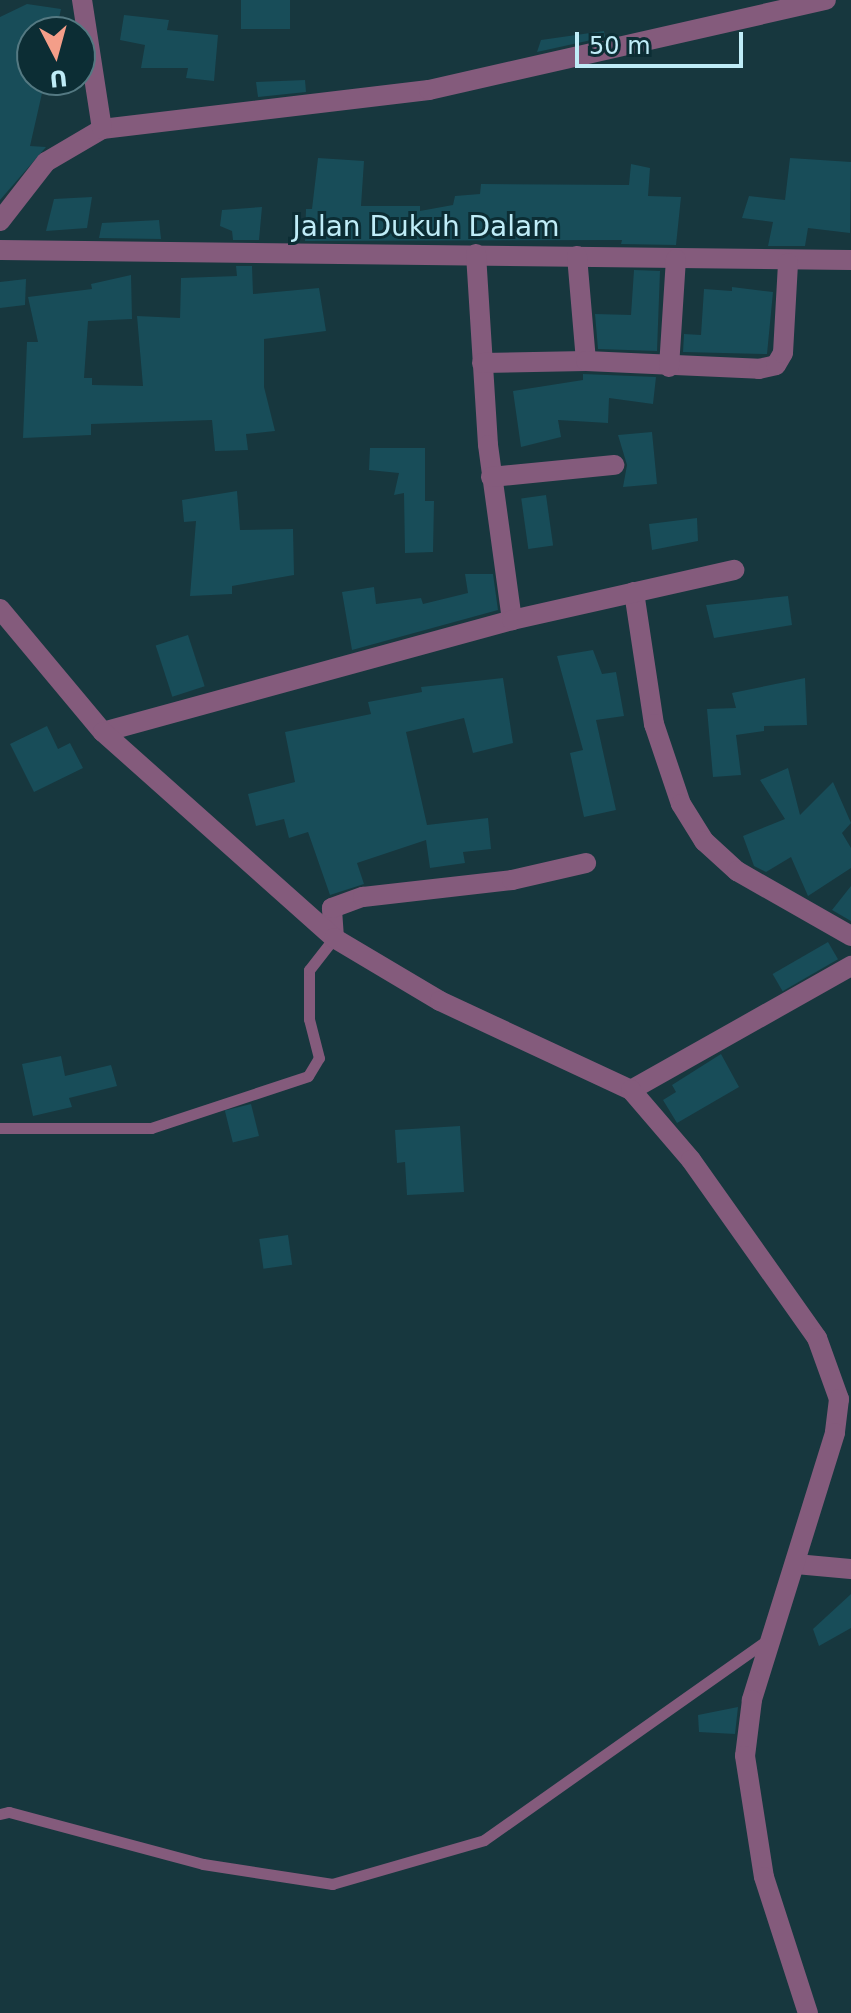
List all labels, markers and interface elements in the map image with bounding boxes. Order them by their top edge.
north arrow [16,16,96,96]
scale bar [579,16,747,66]
text: 50 m [589,32,651,60]
text: U [48,65,69,92]
street label: Jalan Dukuh Dalam [293,210,559,244]

